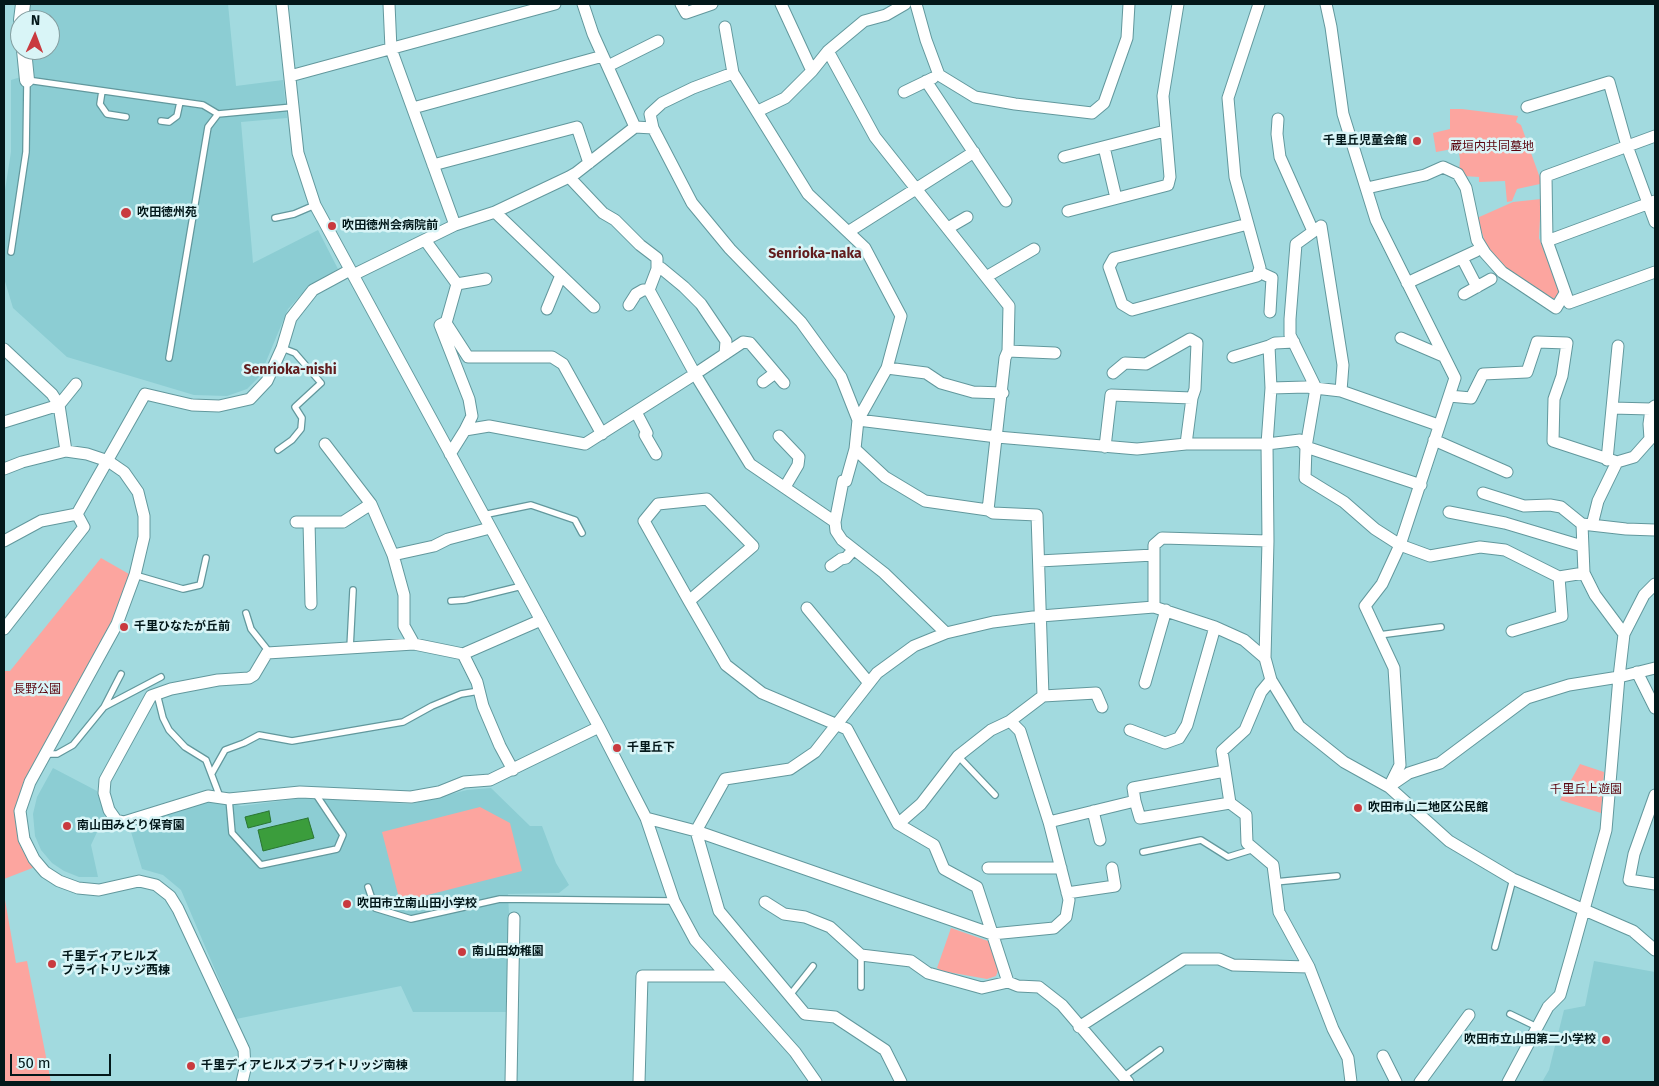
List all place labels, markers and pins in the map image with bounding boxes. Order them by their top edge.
place label: 千里丘児童会館 [1323,134,1407,148]
marker: 千里丘児童会館 [1411,135,1423,147]
marker: 吹田徳州苑 [119,206,133,220]
place label: 吹田徳州苑 [137,206,197,220]
place label: 吹田徳州会病院前 [342,219,438,233]
marker: 吹田徳州会病院前 [326,220,338,232]
place label: 千里ひなたが丘前 [134,620,230,634]
marker: 千里ひなたが丘前 [118,621,130,633]
place label: 千里丘下 [627,741,675,755]
marker: 千里丘下 [611,742,623,754]
place label: 吹田市山二地区公民館 [1368,801,1488,815]
marker: 吹田市山二地区公民館 [1352,802,1364,814]
place label: 南山田みどり保育園 [77,819,185,833]
marker: 南山田みどり保育園 [61,820,73,832]
place label: 吹田市立南山田小学校 [357,897,477,911]
marker: 吹田市立南山田小学校 [341,898,353,910]
place label: 南山田幼稚園 [472,945,544,959]
marker: 南山田幼稚園 [456,946,468,958]
place label: 千里ディアヒルズ ブライトリッジ西棟 [62,950,170,978]
marker: 千里ディアヒルズ ブライトリッジ西棟 [46,958,58,970]
place label: 吹田市立山田第二小学校 [1464,1033,1596,1047]
marker: 吹田市立山田第二小学校 [1600,1034,1612,1046]
place label: 千里ディアヒルズ ブライトリッジ南棟 [201,1059,408,1073]
marker: 千里ディアヒルズ ブライトリッジ南棟 [185,1060,197,1072]

